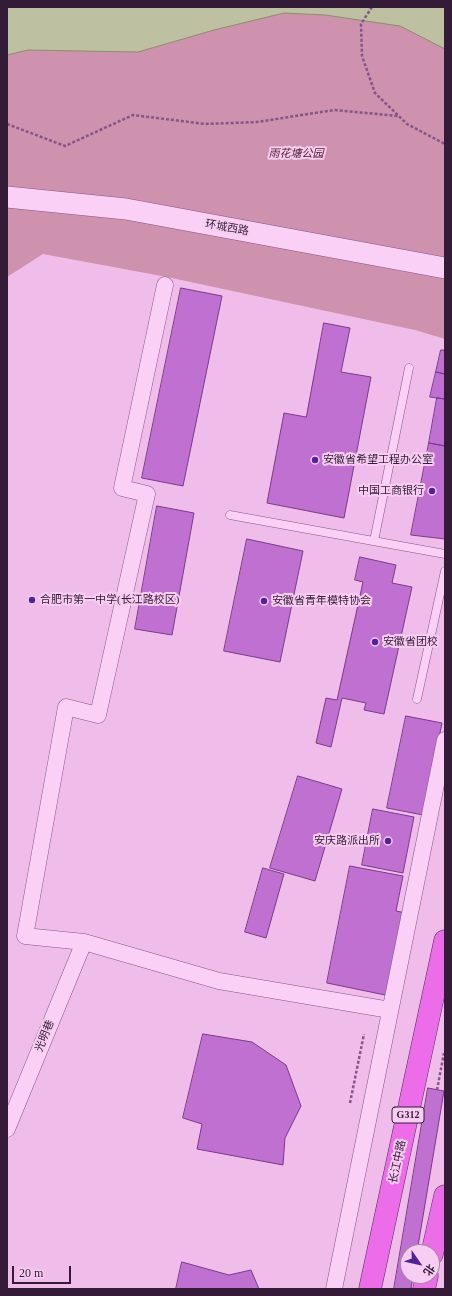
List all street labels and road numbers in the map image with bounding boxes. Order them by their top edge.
street label: 环城西路 [204,218,250,238]
street label: 光明巷 [33,1018,57,1054]
road number: G312 [392,1107,424,1123]
street label: 长江中路 [387,1139,409,1185]

